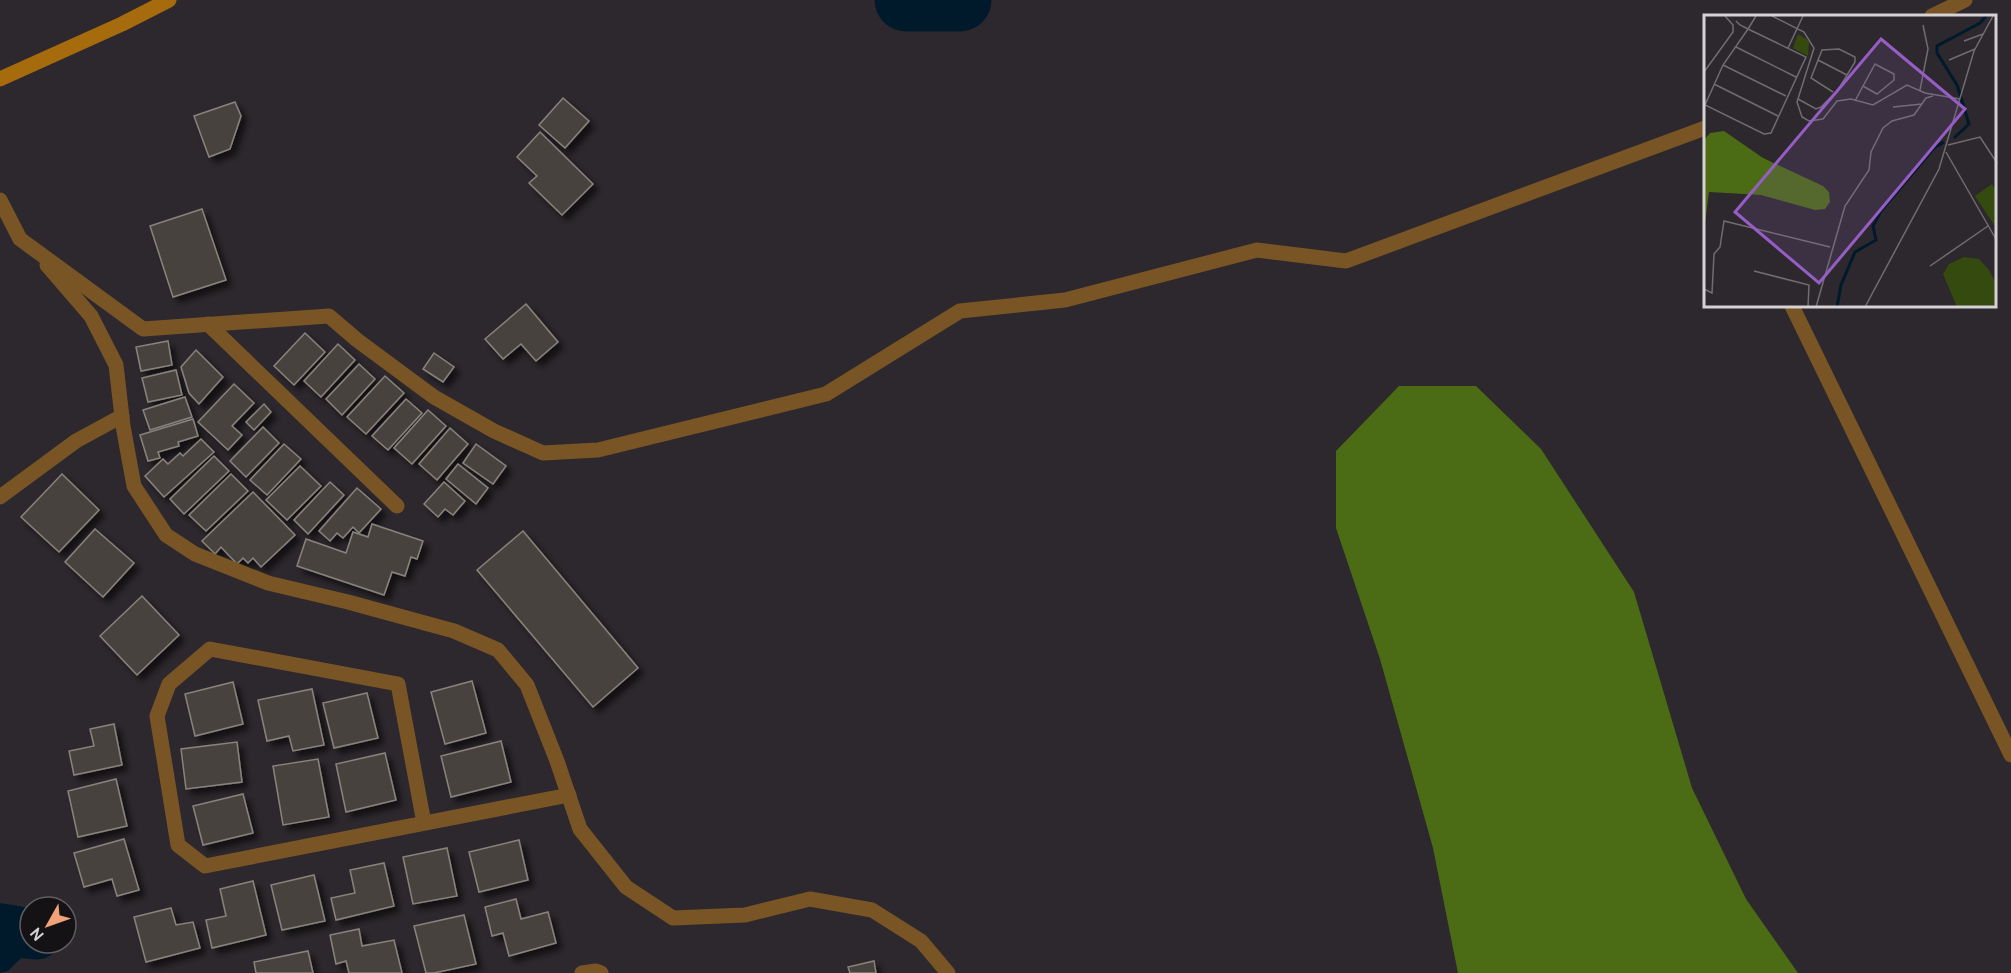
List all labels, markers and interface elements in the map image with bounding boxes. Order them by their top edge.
inset map [1704,15,1996,308]
north arrow [18,895,78,955]
text: N [26,924,48,945]

